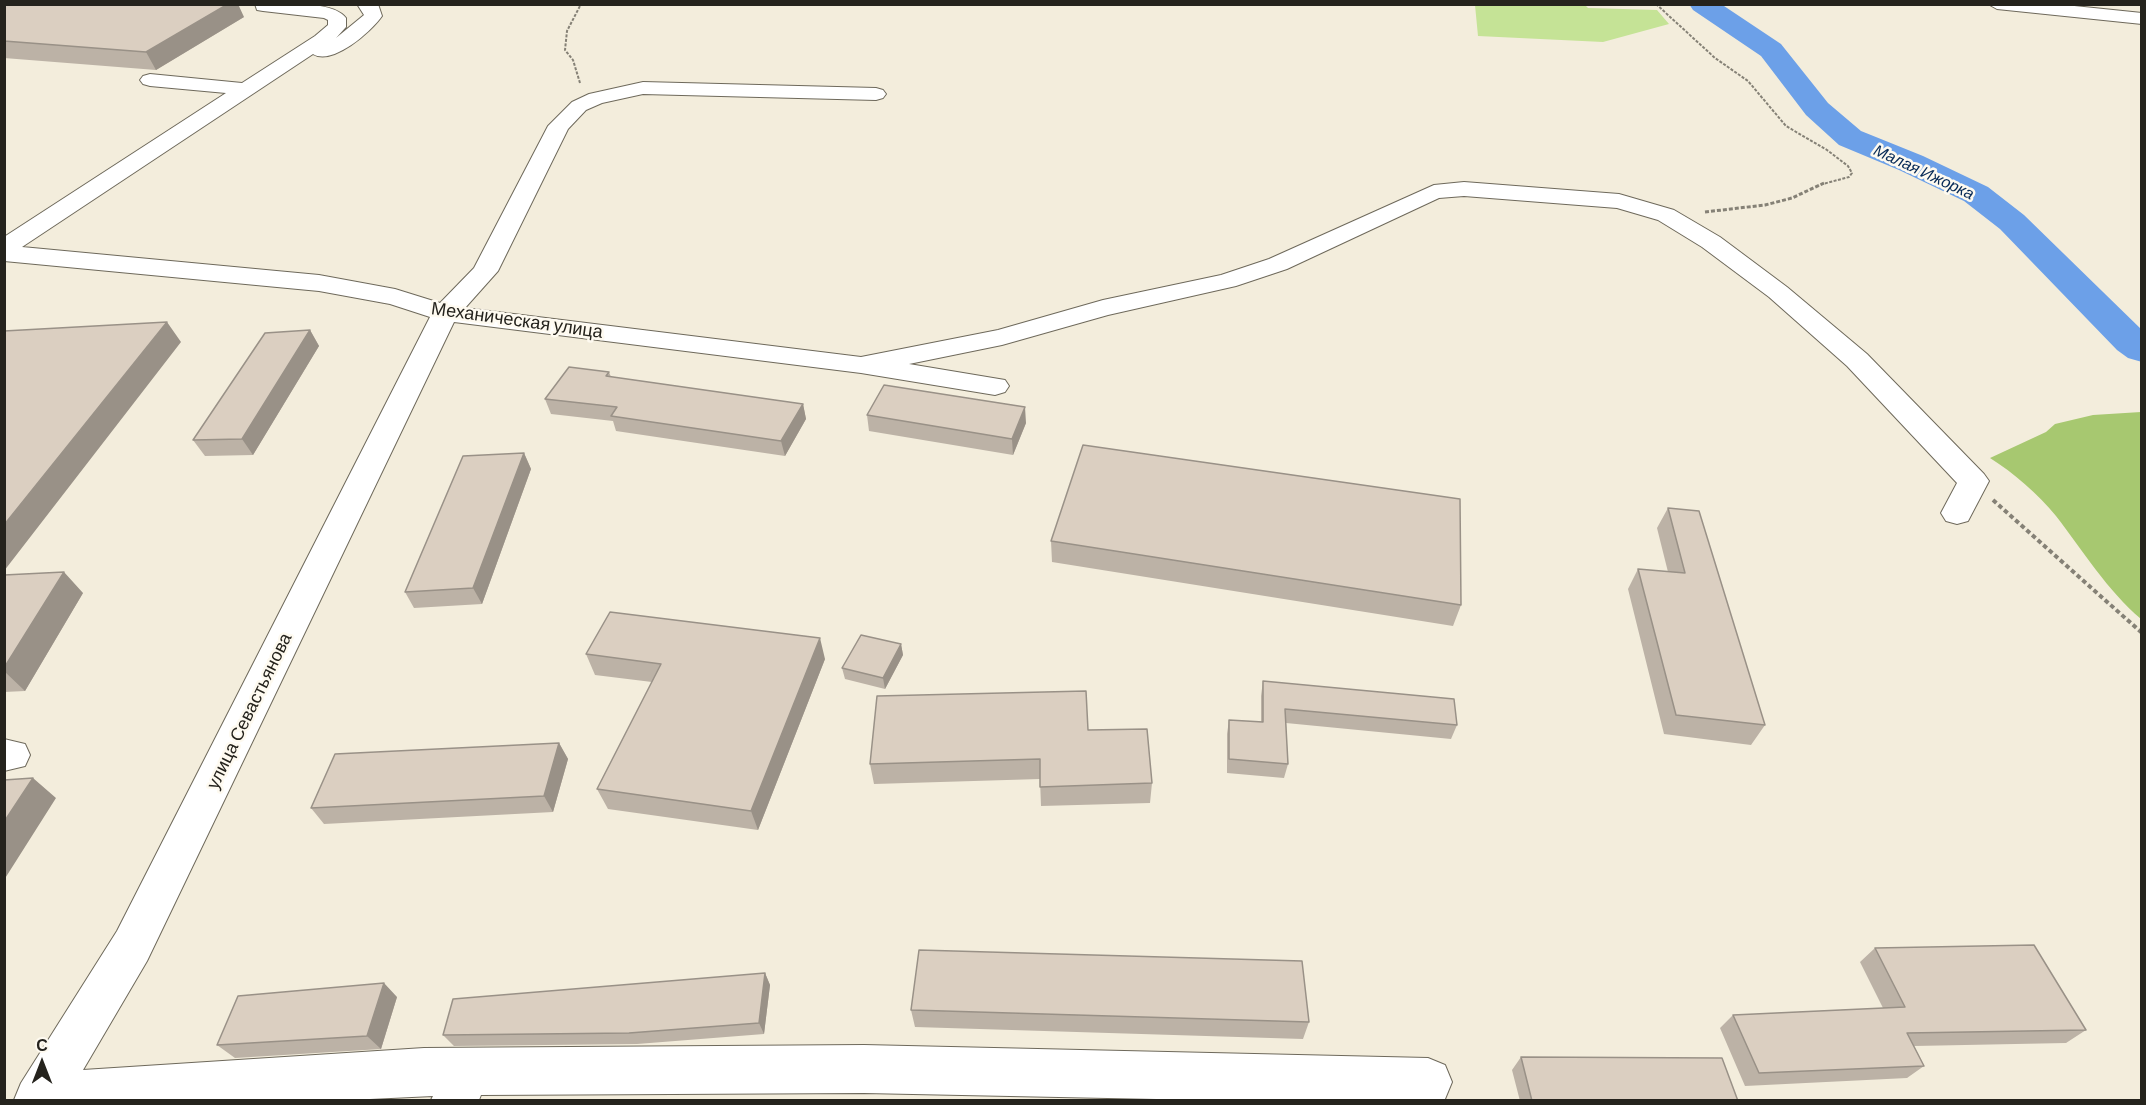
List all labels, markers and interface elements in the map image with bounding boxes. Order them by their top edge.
water label: Малая Ижорка [1871,140,1977,204]
street label: Механическая улица [430,297,604,343]
street label: улица Севастьянова [202,629,296,793]
north arrow [12,1033,72,1093]
text: С [36,1035,48,1054]

